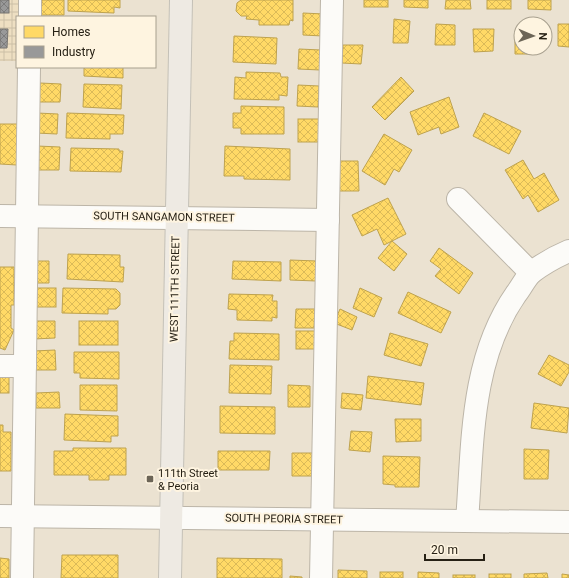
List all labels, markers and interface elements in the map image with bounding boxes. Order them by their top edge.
legend [16,16,156,68]
north arrow [513,16,553,56]
text: Homes [52,25,90,39]
text: N [536,32,549,41]
text: Industry [52,45,96,59]
street label: SOUTH SANGAMON STREET [93,209,235,225]
street label: WEST 111TH STREET [168,235,182,342]
place label: 111th Street & Peoria [158,467,218,493]
marker: 111th Street & Peoria [145,474,155,484]
street label: SOUTH PEORIA STREET [225,511,344,527]
scale bar [425,536,484,562]
text: 20 m [431,543,458,557]

